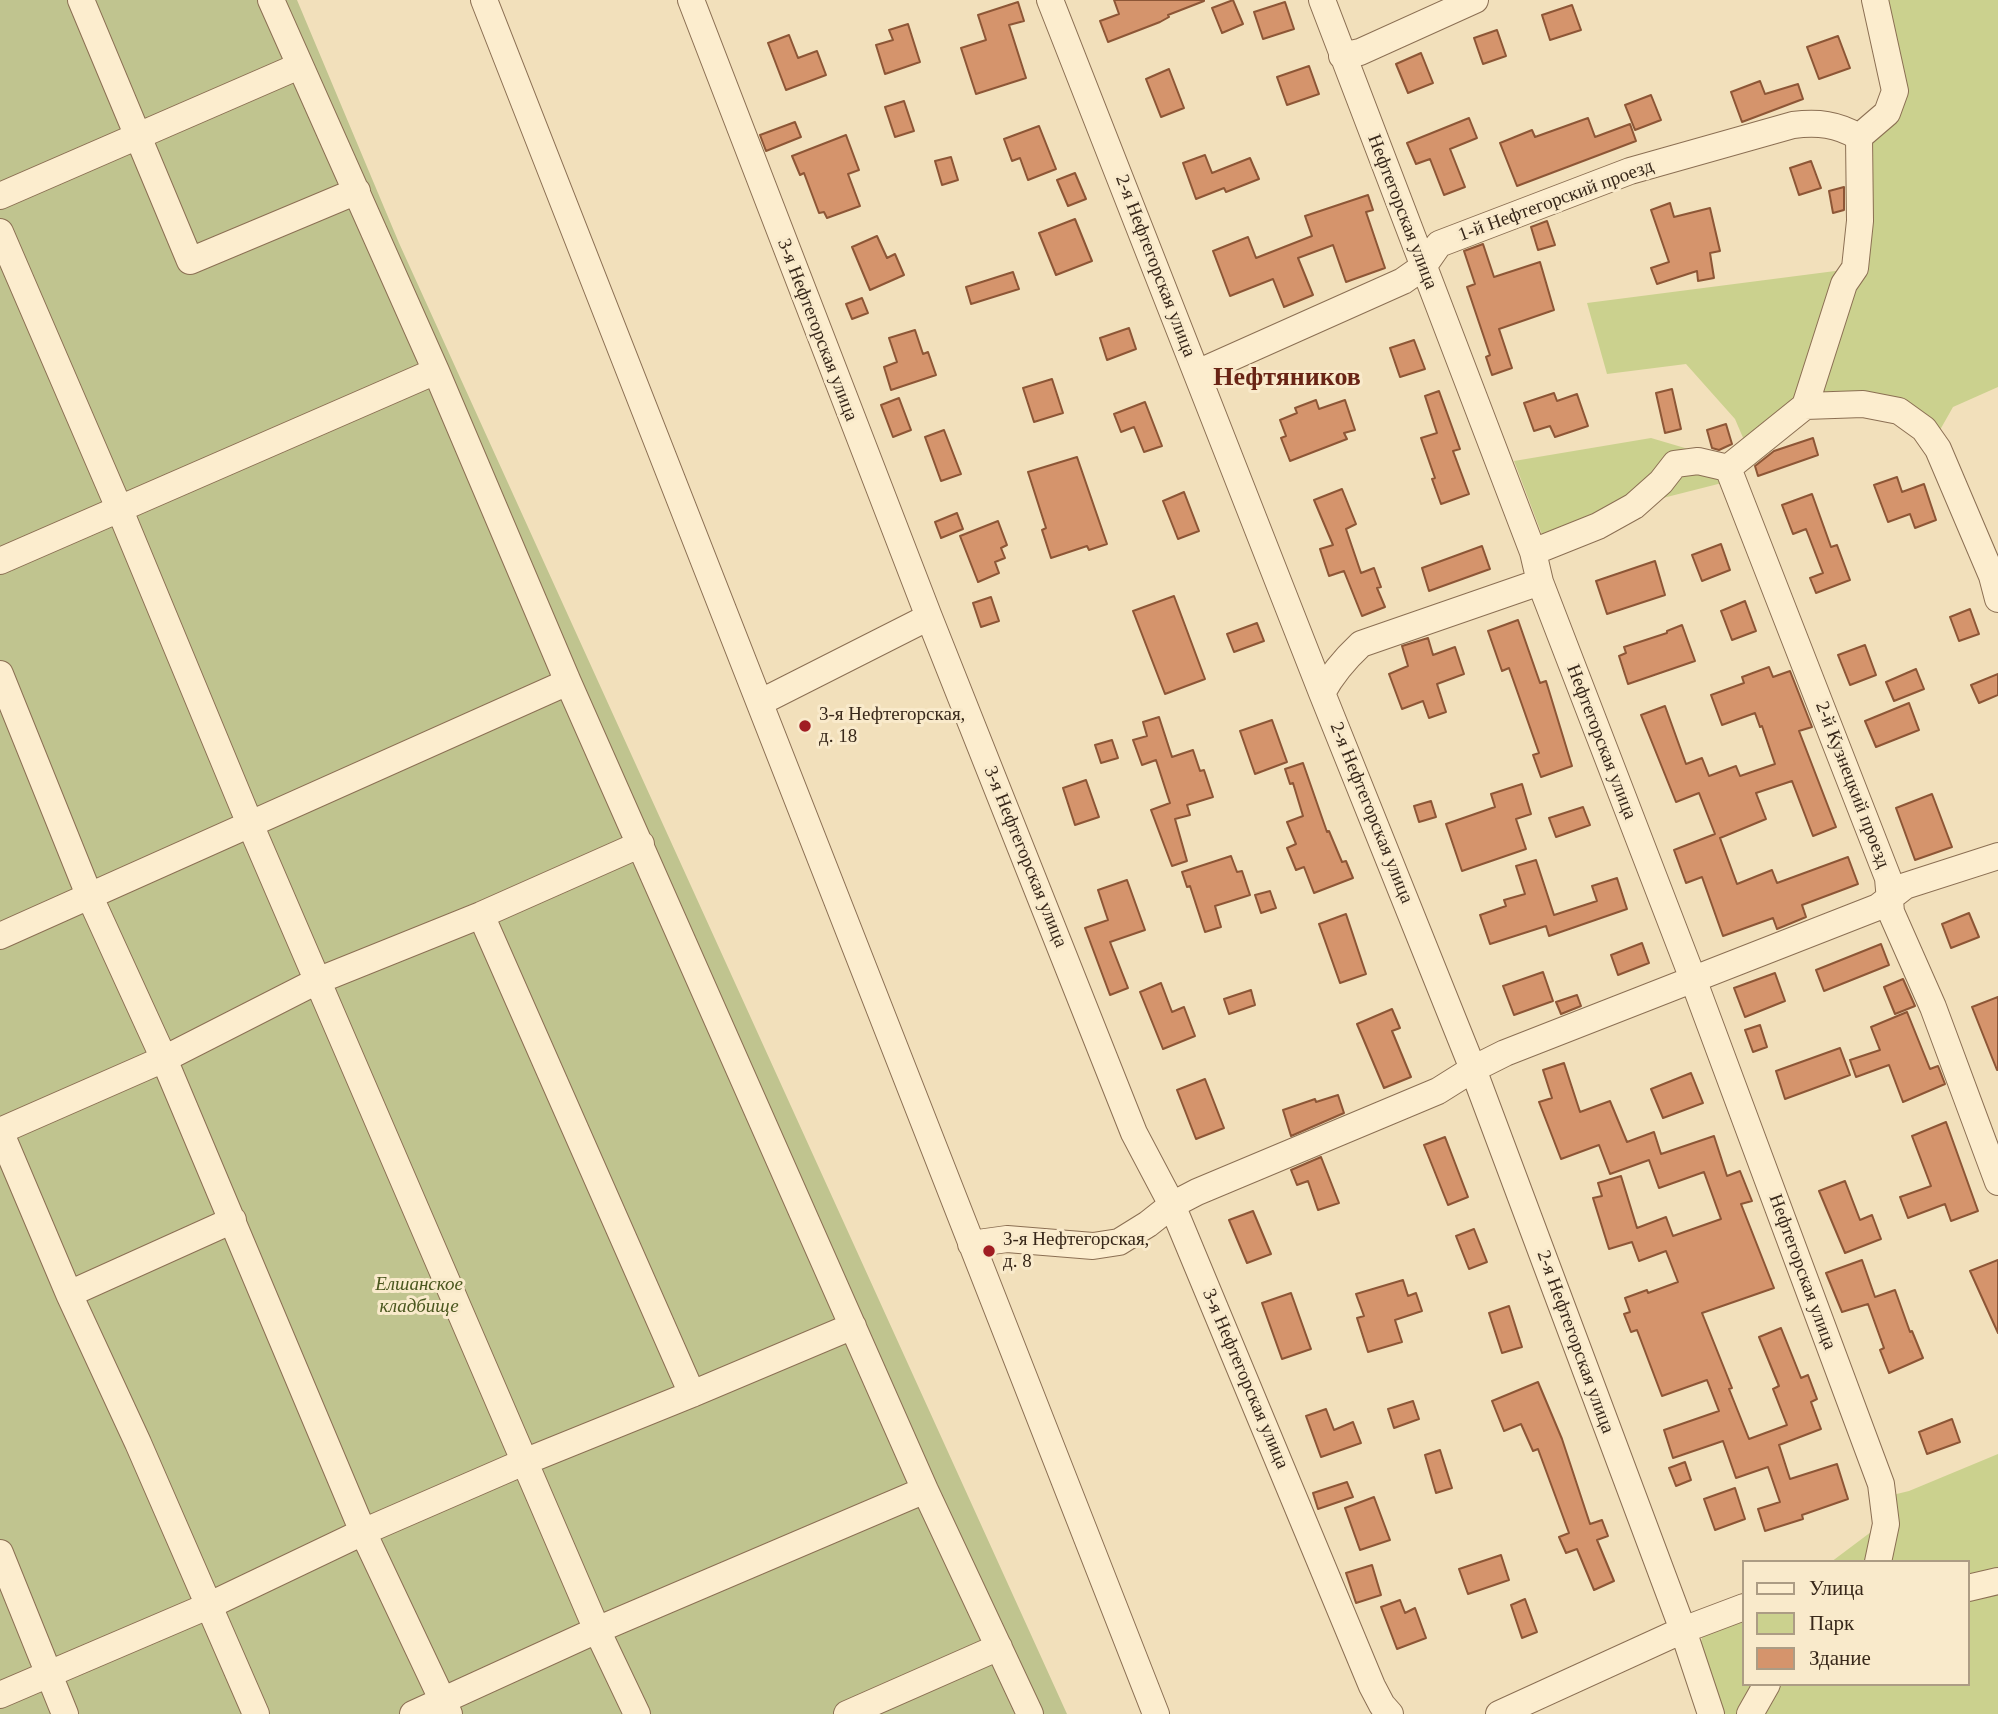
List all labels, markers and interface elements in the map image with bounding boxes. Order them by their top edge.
street label: Нефтегорская улица [1362,131,1442,293]
street label: 1-й Нефтегорский проезд [1455,155,1657,247]
street label: 2-я Нефтегорская улица [1110,172,1200,360]
street label: 3-я Нефтегорская улица [772,236,862,424]
district label: Нефтяников [1213,362,1361,394]
street label: Нефтегорская улица [1561,661,1641,823]
street label: 2-й Кузнецкий проезд [1810,698,1894,872]
place label: 3-я Нефтегорская, д. 18 [819,704,965,748]
marker: 3-я Нефтегорская, д. 18 [797,718,813,734]
street label: 2-я Нефтегорская улица [1324,719,1418,907]
street label: 3-я Нефтегорская улица [978,763,1072,951]
street label: Нефтегорская улица [1763,1191,1841,1353]
place label: 3-я Нефтегорская, д. 8 [1003,1229,1149,1273]
marker: 3-я Нефтегорская, д. 8 [981,1243,997,1259]
street label: 2-я Нефтегорская улица [1531,1247,1619,1437]
park label: Елшанское кладбище [375,1274,463,1318]
street label: 3-я Нефтегорская улица [1197,1286,1293,1472]
legend [1742,1560,1970,1686]
text: Улица [1809,1576,1864,1600]
text: Парк [1809,1611,1854,1635]
text: Здание [1809,1646,1871,1670]

